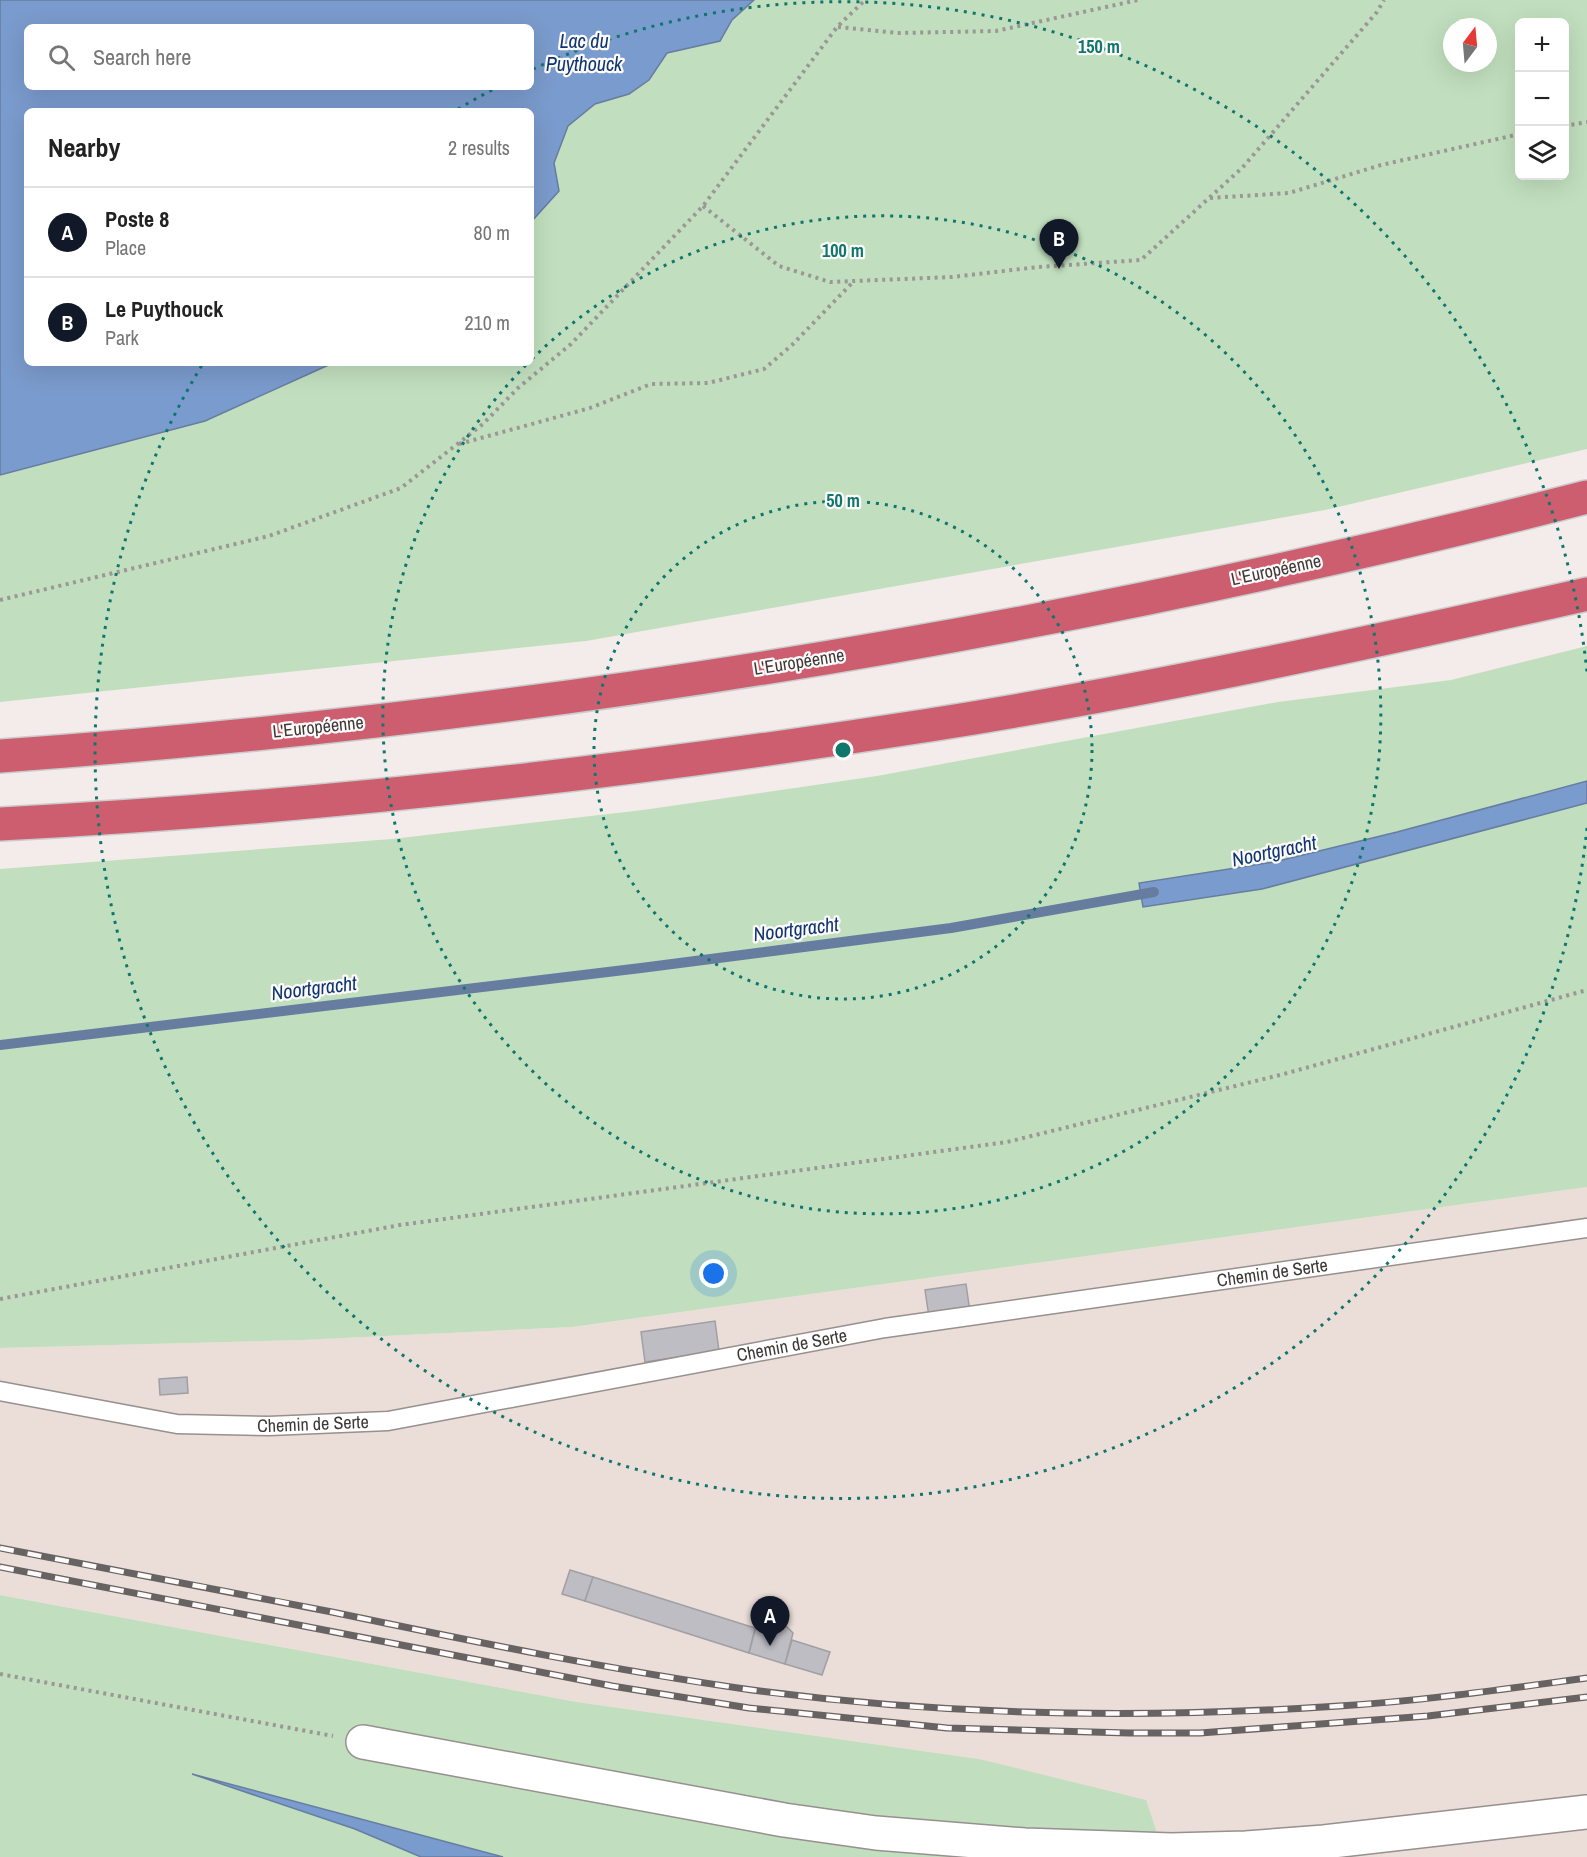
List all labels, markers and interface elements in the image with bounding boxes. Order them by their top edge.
north arrow [1443,18,1497,72]
map controls [1515,18,1569,180]
button: + [1515,18,1569,72]
search box [24,24,534,90]
water label: Lac du Puythouck [546,27,623,77]
text: 150 m [1078,34,1120,59]
icon: search [45,41,78,74]
text: Search here [93,42,191,72]
button: − [1515,72,1569,126]
button: layers [1515,126,1569,180]
text: Nearby [48,130,120,165]
text: 2 results [448,134,510,161]
text: Poste 8 [105,204,169,234]
text: A [62,219,73,246]
text: 80 m [474,219,510,246]
pin: B [1040,220,1078,269]
text: Place [105,234,146,261]
text: 100 m [822,238,864,263]
text: Le Puythouck [105,294,223,324]
text: B [62,309,73,336]
text: 210 m [464,309,510,336]
text: Park [105,324,139,351]
text: 50 m [826,488,860,513]
street label: L'Européenne [1229,548,1323,591]
street label: L'Européenne [752,642,846,681]
street label: L'Européenne [271,709,365,744]
centre of rings [833,740,853,760]
water label: Noortgracht [1229,828,1319,873]
water label: Noortgracht [752,910,841,947]
water label: Noortgracht [270,969,359,1006]
street label: Chemin de Serte [1215,1252,1329,1293]
your location [699,1259,728,1288]
street label: Chemin de Serte [735,1322,849,1368]
street label: Chemin de Serte [257,1409,369,1438]
pin: A [750,1596,790,1646]

